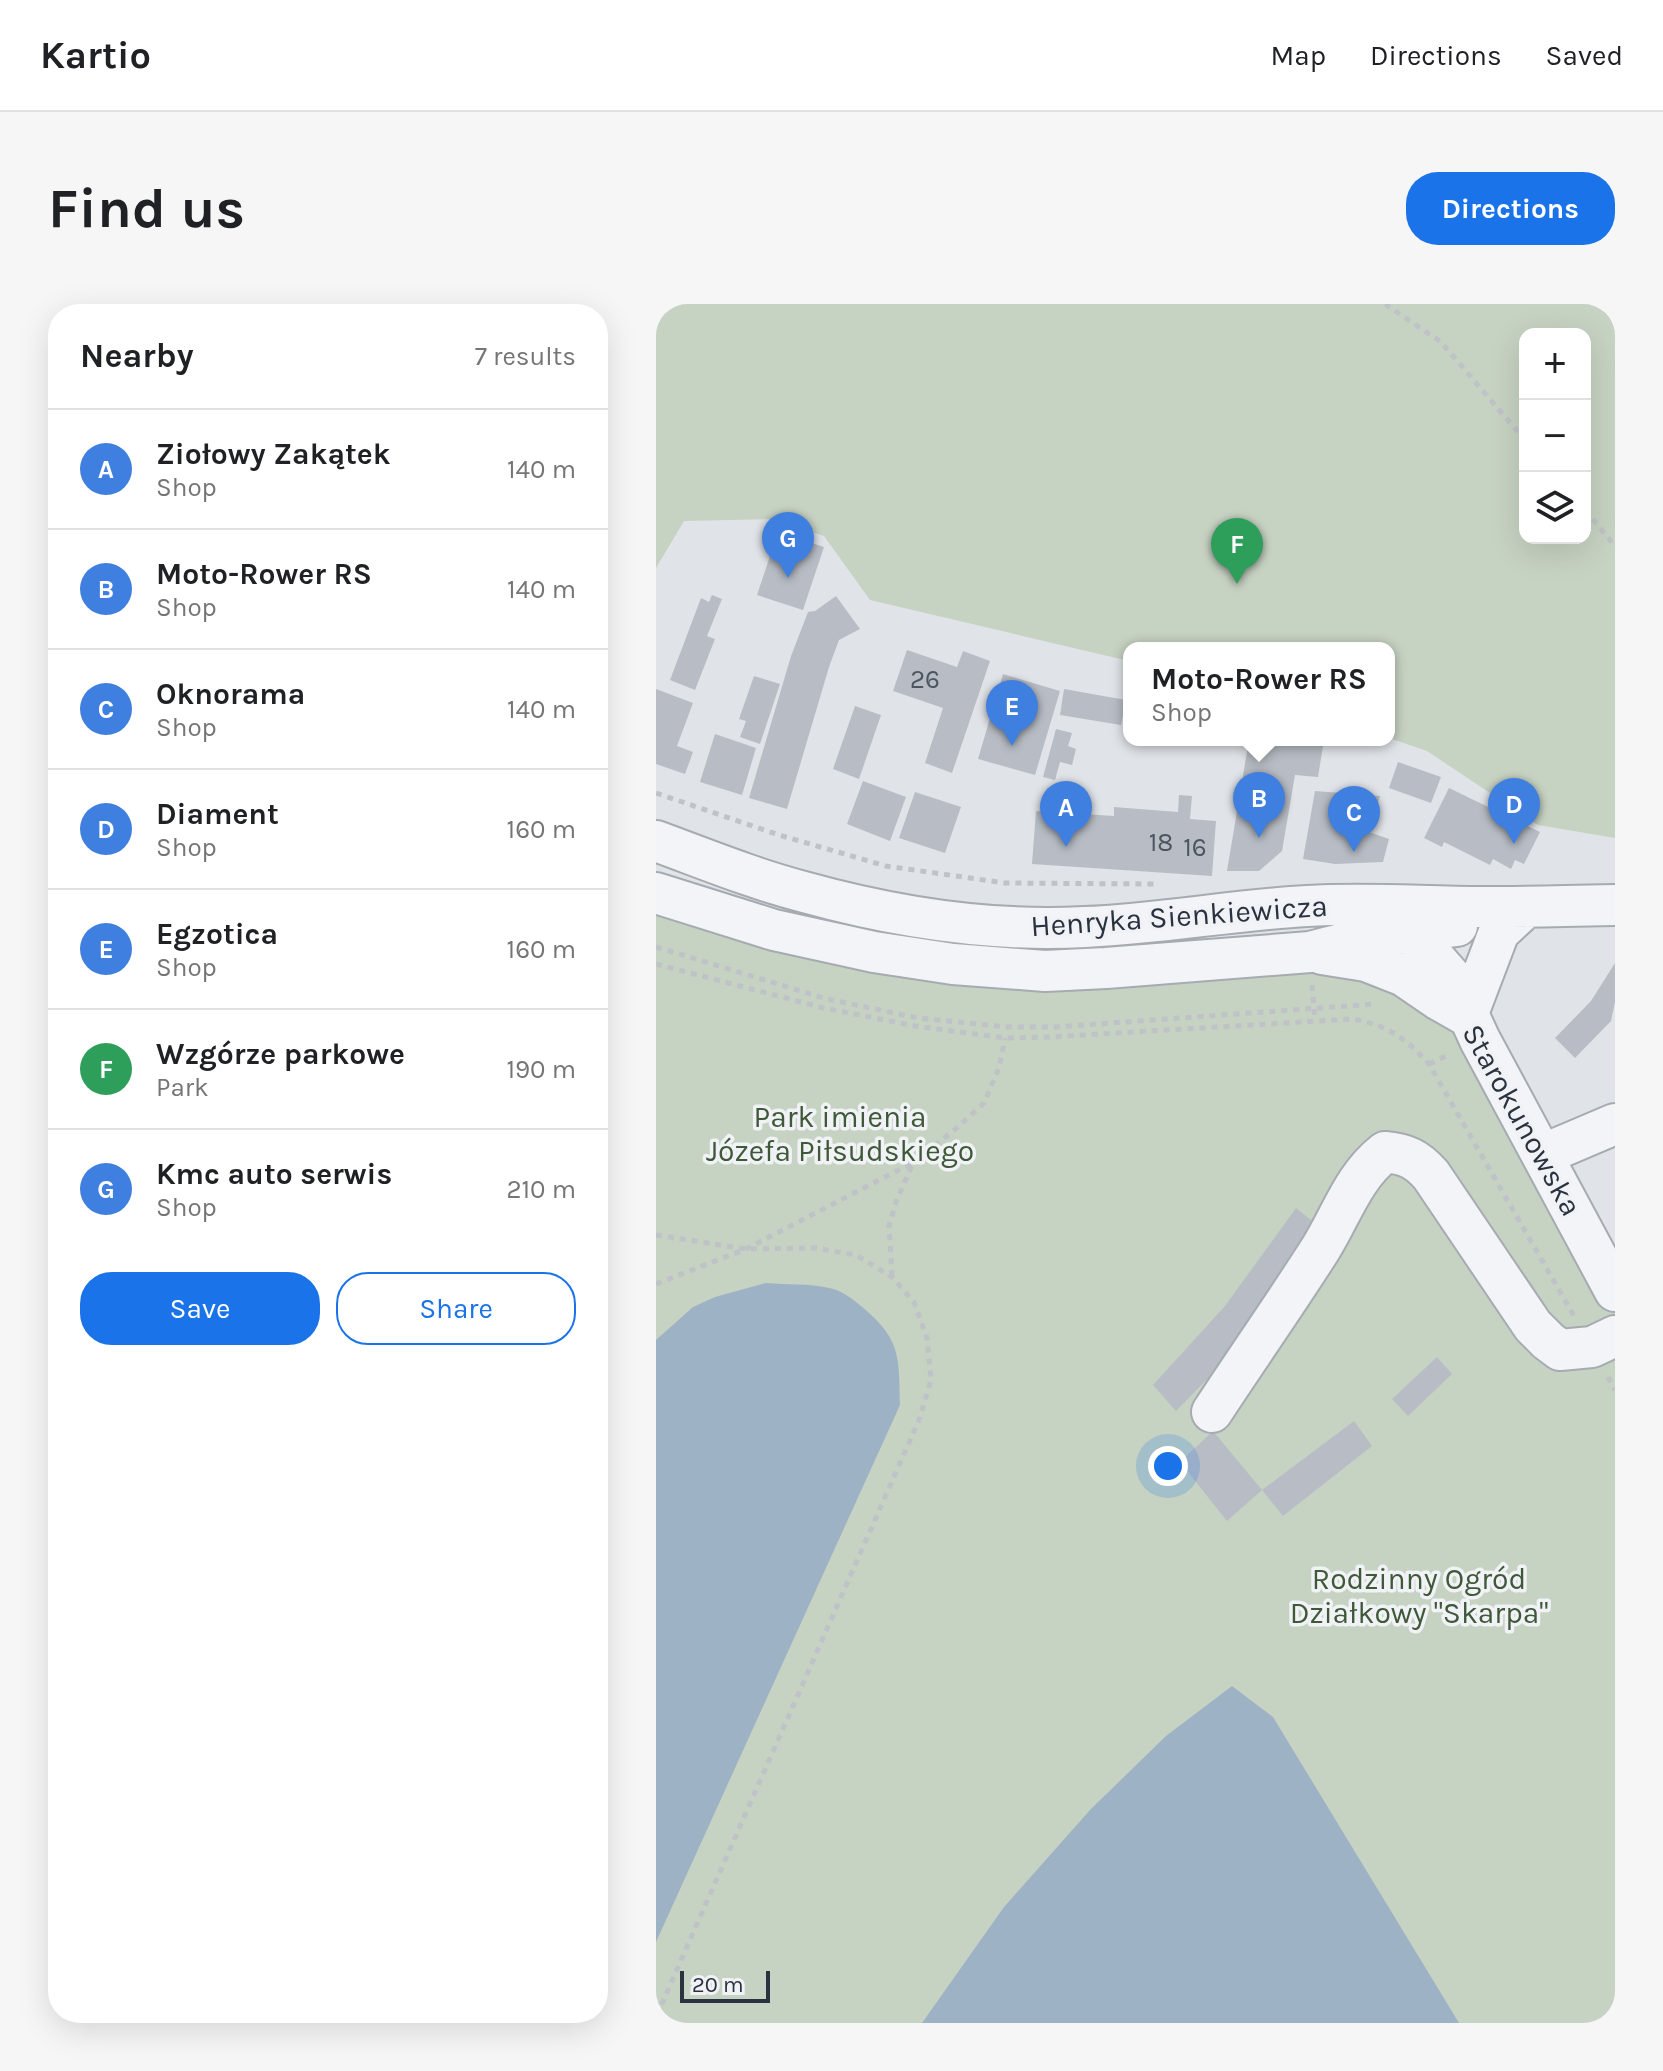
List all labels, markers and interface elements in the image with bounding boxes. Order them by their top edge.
text: Kartio [40,33,151,78]
text: Map [1271,39,1326,72]
text: Directions [1370,39,1502,72]
text: Saved [1546,39,1623,72]
button: Directions [1406,172,1615,245]
text: Find us [48,176,245,241]
map controls [1519,328,1591,544]
button: + [1519,328,1591,400]
text: Nearby [80,336,194,376]
text: 7 results [475,341,576,372]
button: − [1519,400,1591,472]
text: Ziołowy Zakątek [156,436,390,472]
text: A [98,454,114,485]
text: 140 m [507,454,576,485]
text: Shop [156,472,217,503]
button: layers [1519,472,1591,544]
pin: G [762,512,814,578]
pin: F [1211,518,1263,584]
text: Moto-Rower RS [156,556,372,592]
text: B [98,574,114,605]
text: 140 m [507,574,576,605]
text: Shop [156,592,217,623]
popup [1123,642,1395,746]
text: Moto-Rower RS [1151,661,1367,697]
house number: 26 [910,664,940,695]
text: Oknorama [156,676,305,712]
pin: E [986,680,1038,746]
text: C [98,694,114,725]
text: 140 m [507,694,576,725]
text: Shop [1151,697,1212,728]
text: Shop [156,712,217,743]
pin: B [1233,772,1285,838]
pin: D [1488,778,1540,844]
pin: A [1040,781,1092,847]
pin: C [1328,786,1380,852]
text: Diament [156,796,279,832]
text: D [97,814,115,845]
text: 160 m [507,814,576,845]
house number: 18 [1149,827,1173,858]
text: Shop [156,832,217,863]
house number: 16 [1183,832,1207,863]
street label: Henryka Sienkiewicza [1029,888,1329,944]
text: Egzotica [156,916,278,952]
text: E [98,934,114,965]
text: 160 m [507,934,576,965]
text: Shop [156,952,217,983]
street label: Starokunowska [1454,1018,1590,1222]
text: Wzgórze parkowe [156,1036,405,1072]
text: F [99,1054,113,1085]
text: 190 m [506,1054,576,1085]
text: Park [156,1072,209,1103]
park label: Park imienia Józefa Piłsudskiego [706,1099,974,1169]
text: Kmc auto serwis [156,1156,392,1192]
text: G [97,1174,115,1205]
text: 210 m [506,1174,576,1205]
text: Shop [156,1192,217,1223]
button: Save [80,1272,320,1345]
button: Share [336,1272,576,1345]
your location [1148,1446,1188,1486]
park label: Rodzinny Ogród Działkowy "Skarpa" [1290,1561,1548,1631]
scale bar [680,1967,770,2003]
text: 20 m [692,1972,744,1998]

